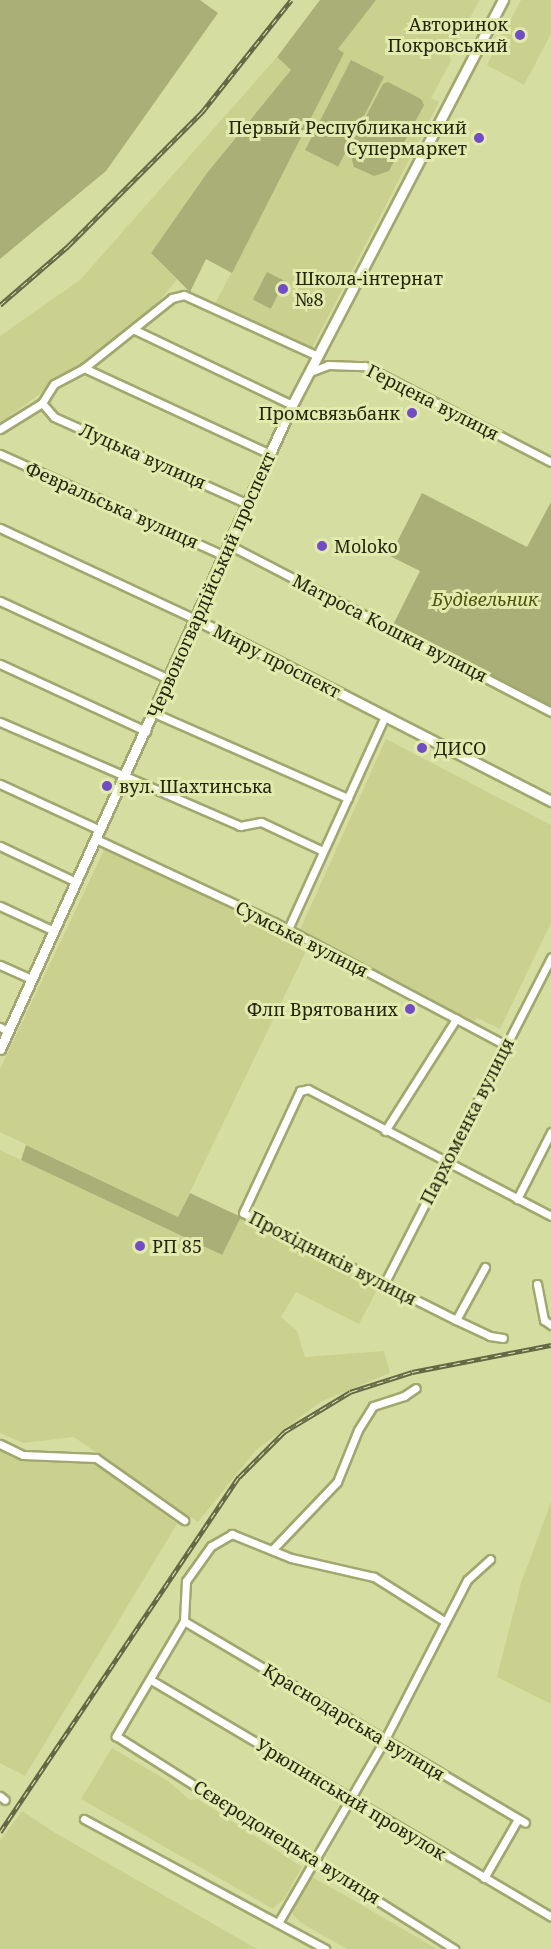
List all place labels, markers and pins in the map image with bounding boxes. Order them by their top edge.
place label: Авторинок Покровський [387,14,508,57]
marker: Авторинок Покровський [513,28,527,42]
place label: Первый Республиканский Супермаркет [228,117,467,160]
marker: Первый Республиканский Супермаркет [472,131,486,145]
place label: Школа-інтернат №8 [295,268,443,310]
marker: Школа-інтернат №8 [276,282,290,296]
place label: Промсвязьбанк [258,402,400,424]
marker: Промсвязьбанк [405,406,419,420]
place label: Moloko [334,535,398,557]
marker: Moloko [315,539,329,553]
place label: ДИСО [434,737,486,759]
marker: ДИСО [415,741,429,755]
place label: вул. Шахтинська [119,775,273,797]
marker: вул. Шахтинська [100,779,114,793]
place label: Флп Врятованих [247,998,398,1020]
marker: Флп Врятованих [403,1002,417,1016]
place label: РП 85 [152,1235,202,1257]
marker: РП 85 [133,1239,147,1253]

